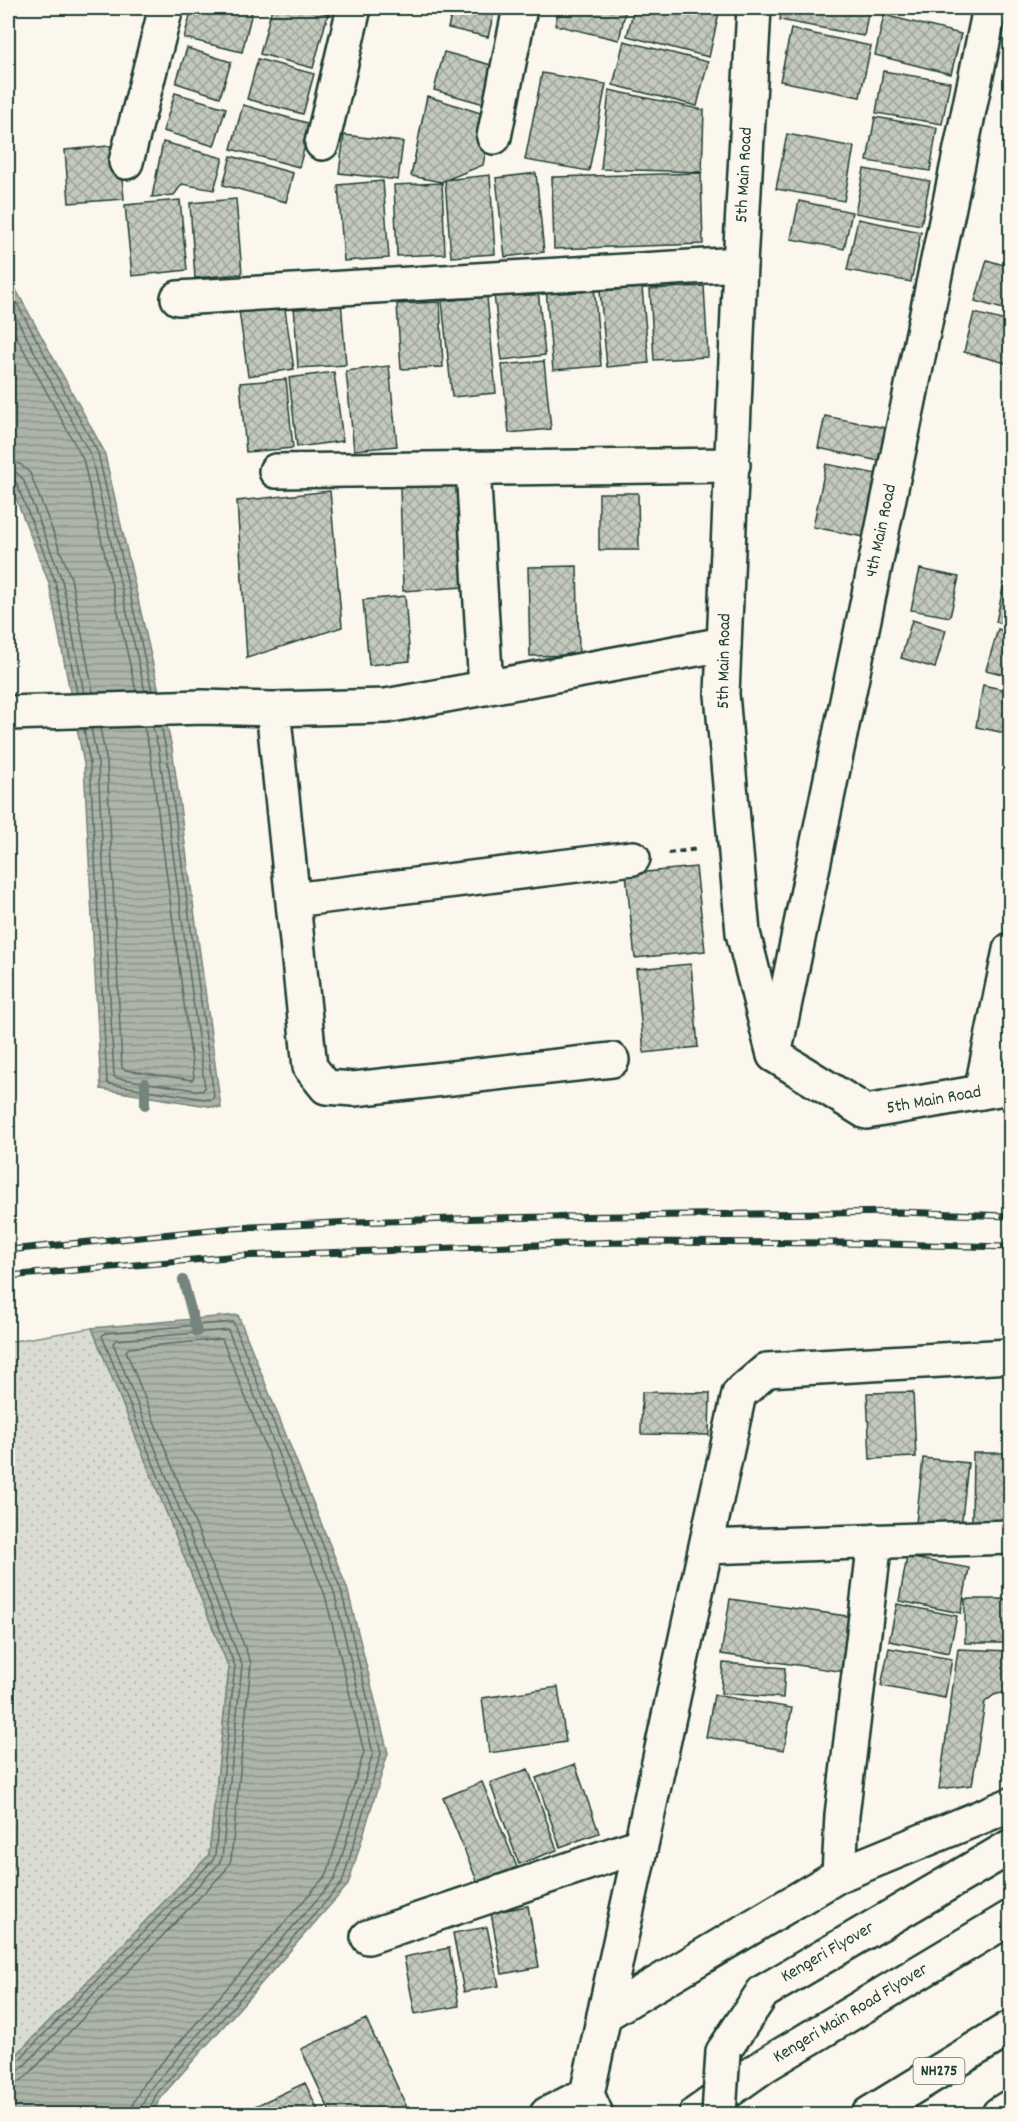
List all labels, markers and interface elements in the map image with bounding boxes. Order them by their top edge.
street label: 5th Main Road [730,127,760,223]
street label: 4th Main Road [860,482,904,580]
street label: 5th Main Road [712,613,738,709]
street label: 5th Main Road [885,1080,983,1122]
street label: Kengeri Flyover [777,1916,880,1990]
street label: Kengeri Main Road Flyover [769,1958,933,2070]
road number: NH275 [914,2058,964,2084]

